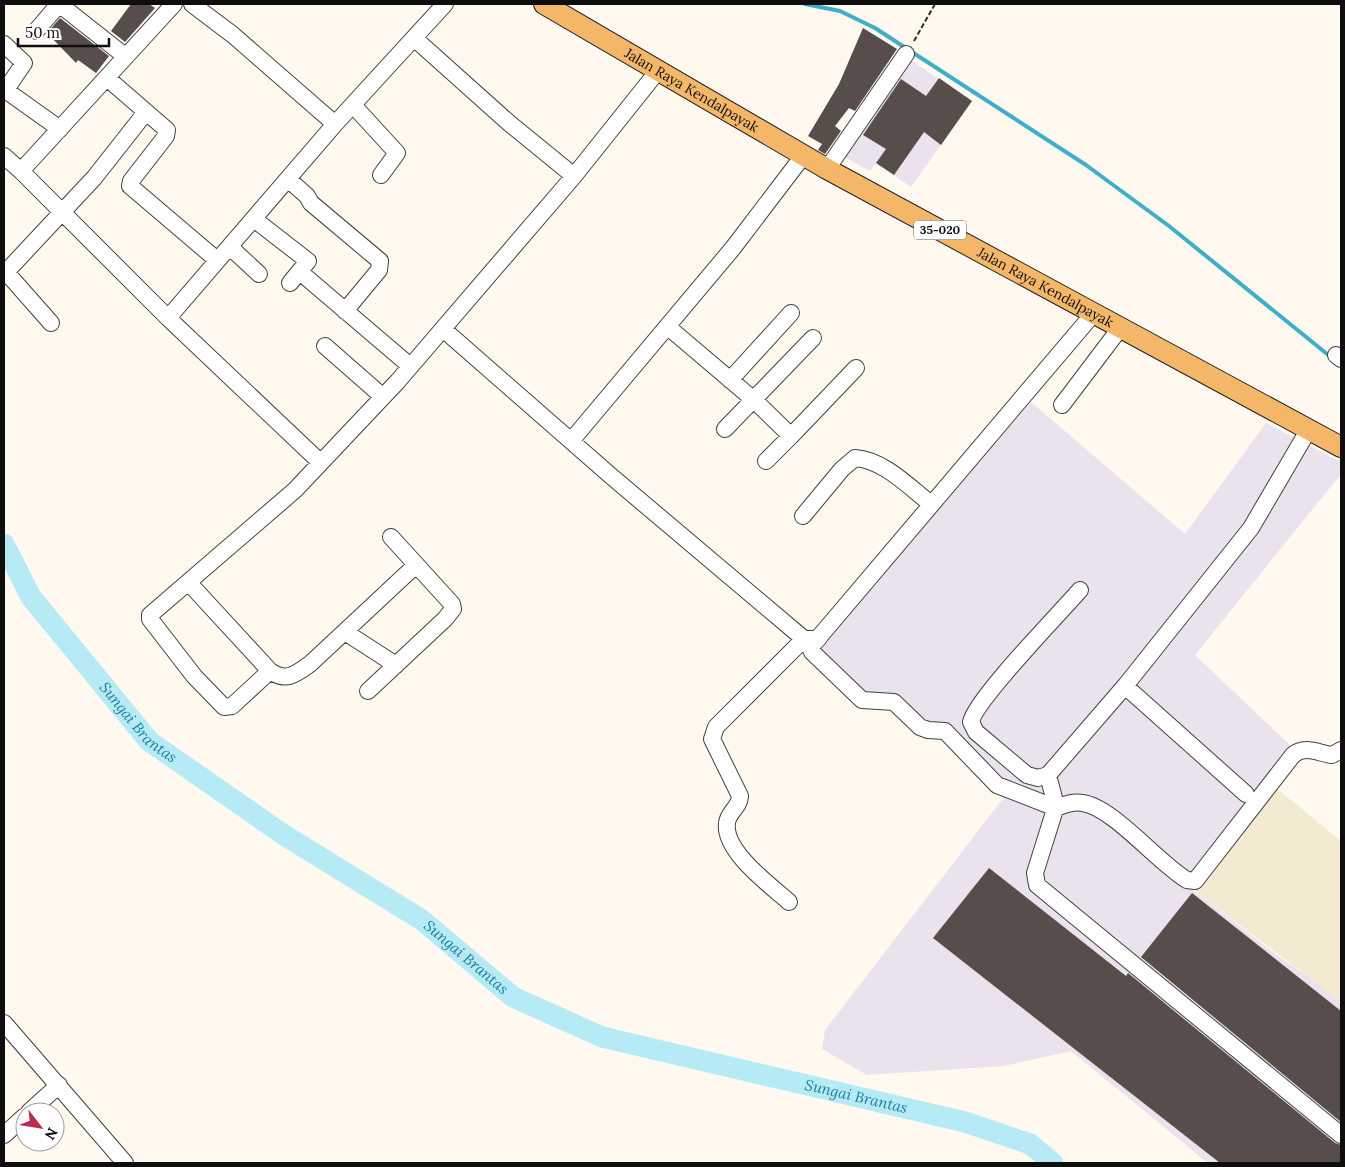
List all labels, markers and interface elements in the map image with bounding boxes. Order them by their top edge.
scale bar [18,15,109,47]
text: 50 m [25,23,60,42]
street label: Jalan Raya Kendalpayak [621,44,762,136]
road number: 35-020 [914,220,966,240]
street label: Jalan Raya Kendalpayak [973,243,1117,332]
water label: Sungai Brantas [96,678,181,767]
water label: Sungai Brantas [420,916,513,998]
water label: Sungai Brantas [803,1075,909,1117]
north arrow [15,1102,65,1152]
text: N [41,1124,62,1143]

